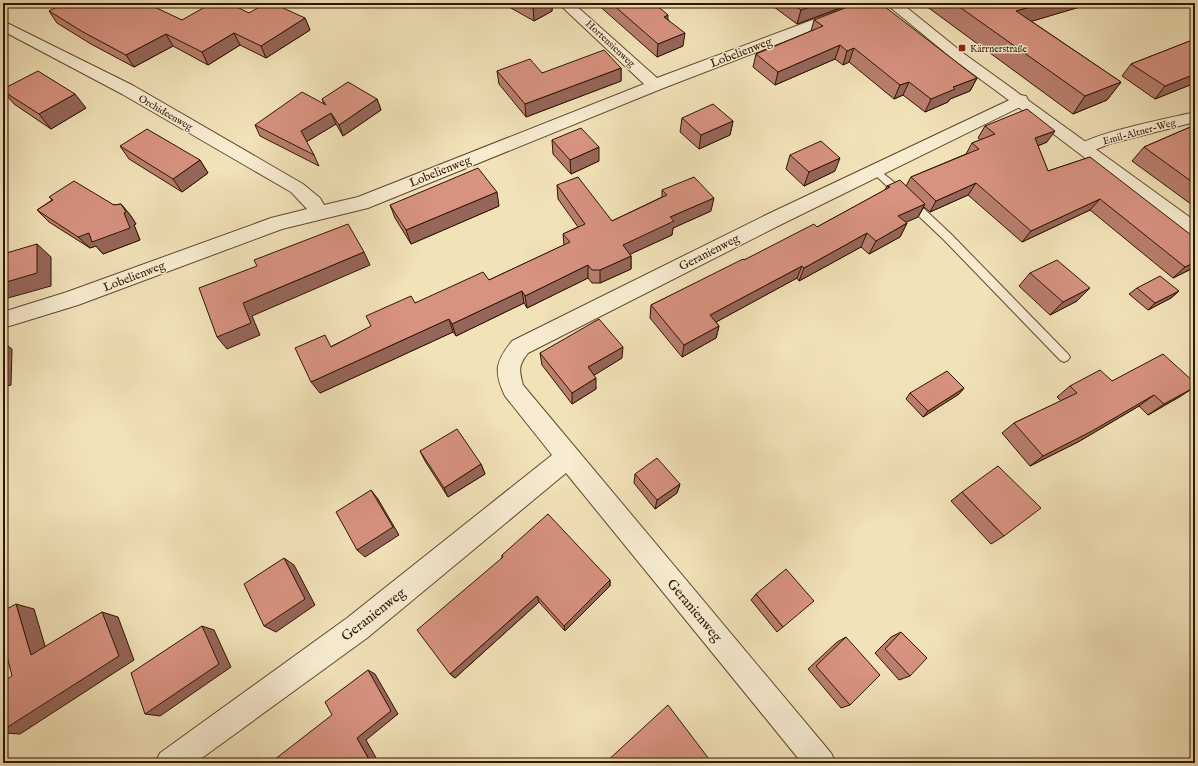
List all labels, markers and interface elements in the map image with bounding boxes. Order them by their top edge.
street label: Hortensienweg [582,18,638,71]
street label: Lobelienweg [708,34,775,71]
marker: Kärrnerstraße [957,43,967,53]
place label: Kärrnerstraße [970,43,1028,56]
street label: Orchideenweg [136,93,195,134]
street label: Emil-Altner-Weg [1102,116,1178,148]
street label: Lobelienweg [407,152,474,191]
street label: Geranienweg [677,231,742,274]
street label: Lobelienweg [101,258,168,295]
street label: Geranienweg [663,575,726,646]
street label: Geranienweg [338,584,410,646]

